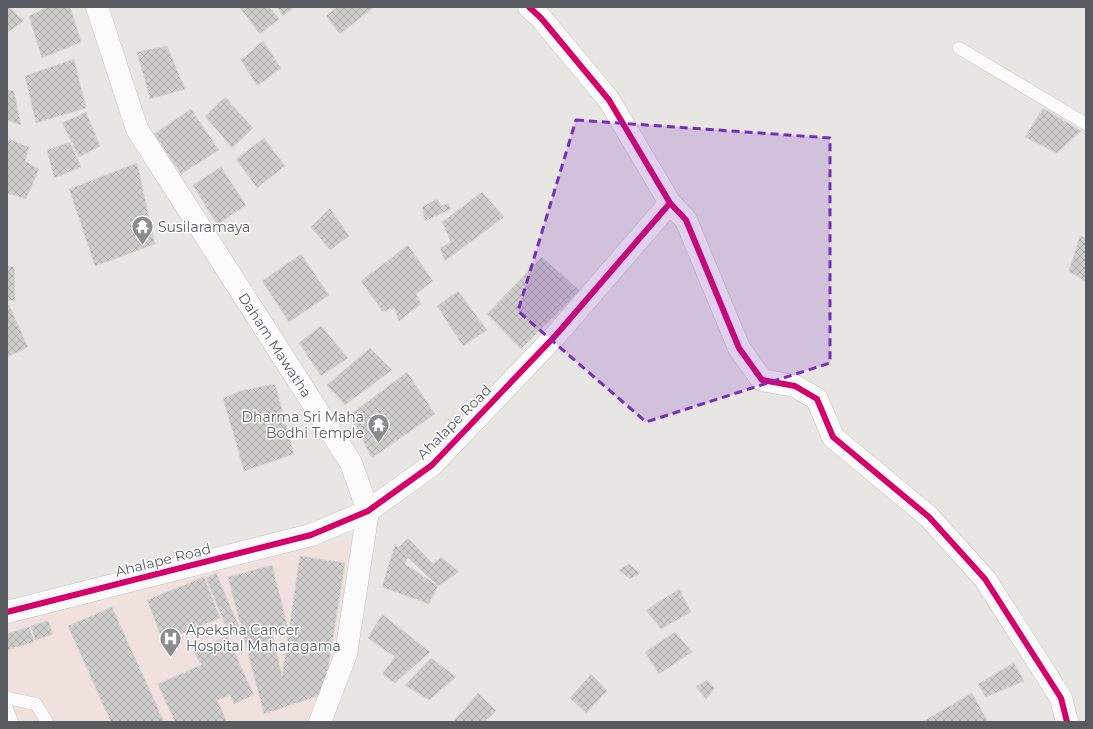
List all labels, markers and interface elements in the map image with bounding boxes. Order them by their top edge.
temple icon: Susilaramaya [130,214,156,247]
place label: Susilaramaya [158,218,250,236]
street label: Daham Mawatha [234,289,316,401]
street label: Ahalape Road [413,381,495,463]
place label: Dharma Sri Maha Bodhi Temple [242,408,364,442]
temple icon: Dharma Sri Maha Bodhi Temple [366,412,392,445]
street label: Ahalape Road [113,539,213,581]
place label: Apeksha Cancer Hospital Maharagama [186,621,341,655]
hospital icon: Apeksha Cancer Hospital Maharagama [158,625,184,658]

